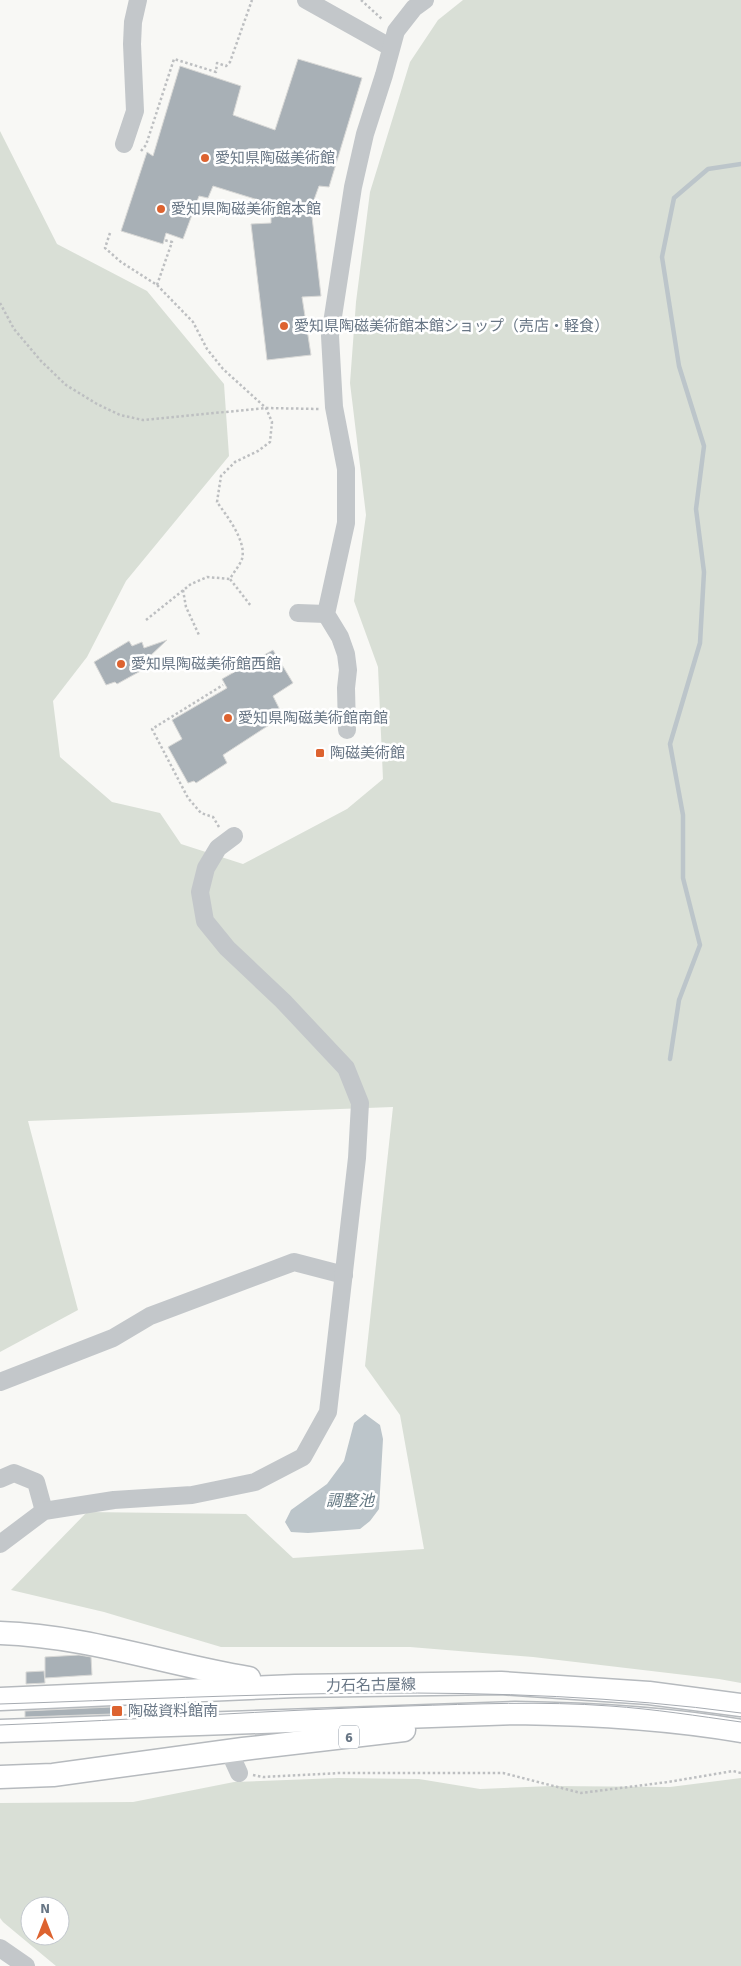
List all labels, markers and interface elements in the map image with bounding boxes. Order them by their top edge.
place label: 愛知県陶磁美術館 [215,149,335,167]
marker: 愛知県陶磁美術館 [199,152,211,164]
place label: 愛知県陶磁美術館本館 [171,200,321,218]
marker: 愛知県陶磁美術館本館 [155,203,167,215]
place label: 愛知県陶磁美術館本館ショップ（売店・軽食） [294,317,609,335]
marker: 愛知県陶磁美術館本館ショップ（売店・軽食） [278,320,290,332]
place label: 愛知県陶磁美術館西館 [131,655,281,673]
marker: 愛知県陶磁美術館西館 [115,658,127,670]
place label: 愛知県陶磁美術館南館 [238,709,388,727]
marker: 愛知県陶磁美術館南館 [222,712,234,724]
place label: 陶磁美術館 [330,744,405,762]
marker: 陶磁美術館 [314,747,326,759]
water label: 調整池 [326,1491,376,1511]
street label: 力石名古屋線 [326,1675,416,1695]
place label: 陶磁資料館南 [128,1702,218,1720]
marker: 陶磁資料館南 [110,1704,124,1718]
road number: 6 [339,1725,359,1748]
north arrow [20,1896,70,1946]
text: N [40,1900,50,1917]

